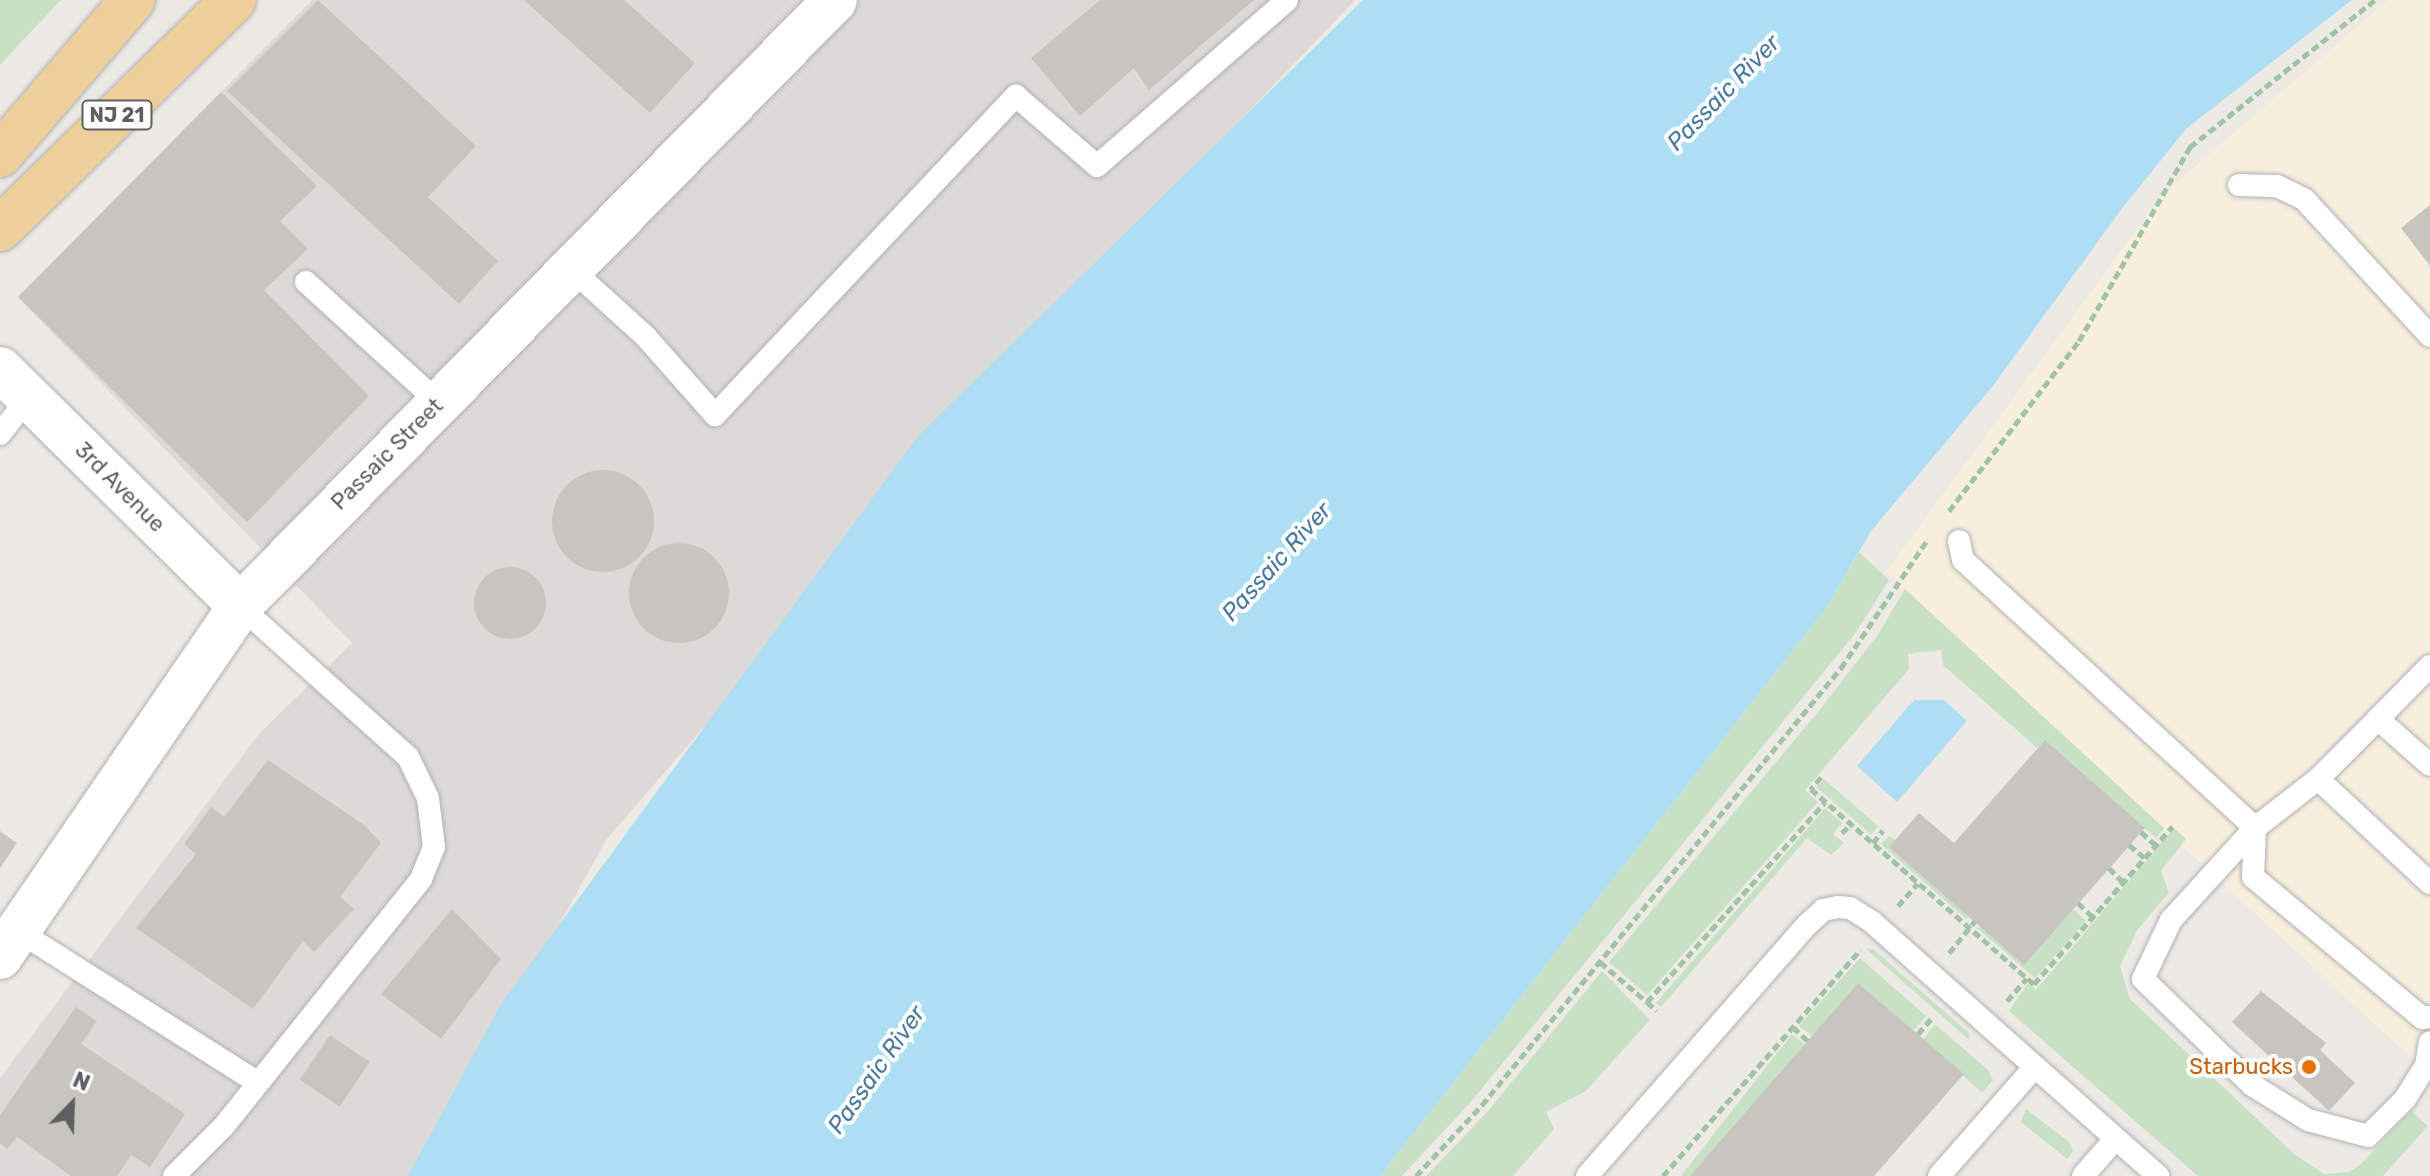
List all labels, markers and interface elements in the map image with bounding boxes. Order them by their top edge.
water label: Passaic River [1662,29,1786,157]
road number: NJ 21 [81,99,153,131]
street label: Passaic Street [326,393,448,515]
street label: 3rd Avenue [69,436,171,538]
water label: Passaic River [1216,497,1338,627]
water label: Passaic River [822,1000,932,1140]
place label: Starbucks [2189,1054,2293,1080]
marker: Starbucks [2300,1058,2318,1076]
north arrow [32,1064,112,1144]
text: N [69,1066,94,1097]

